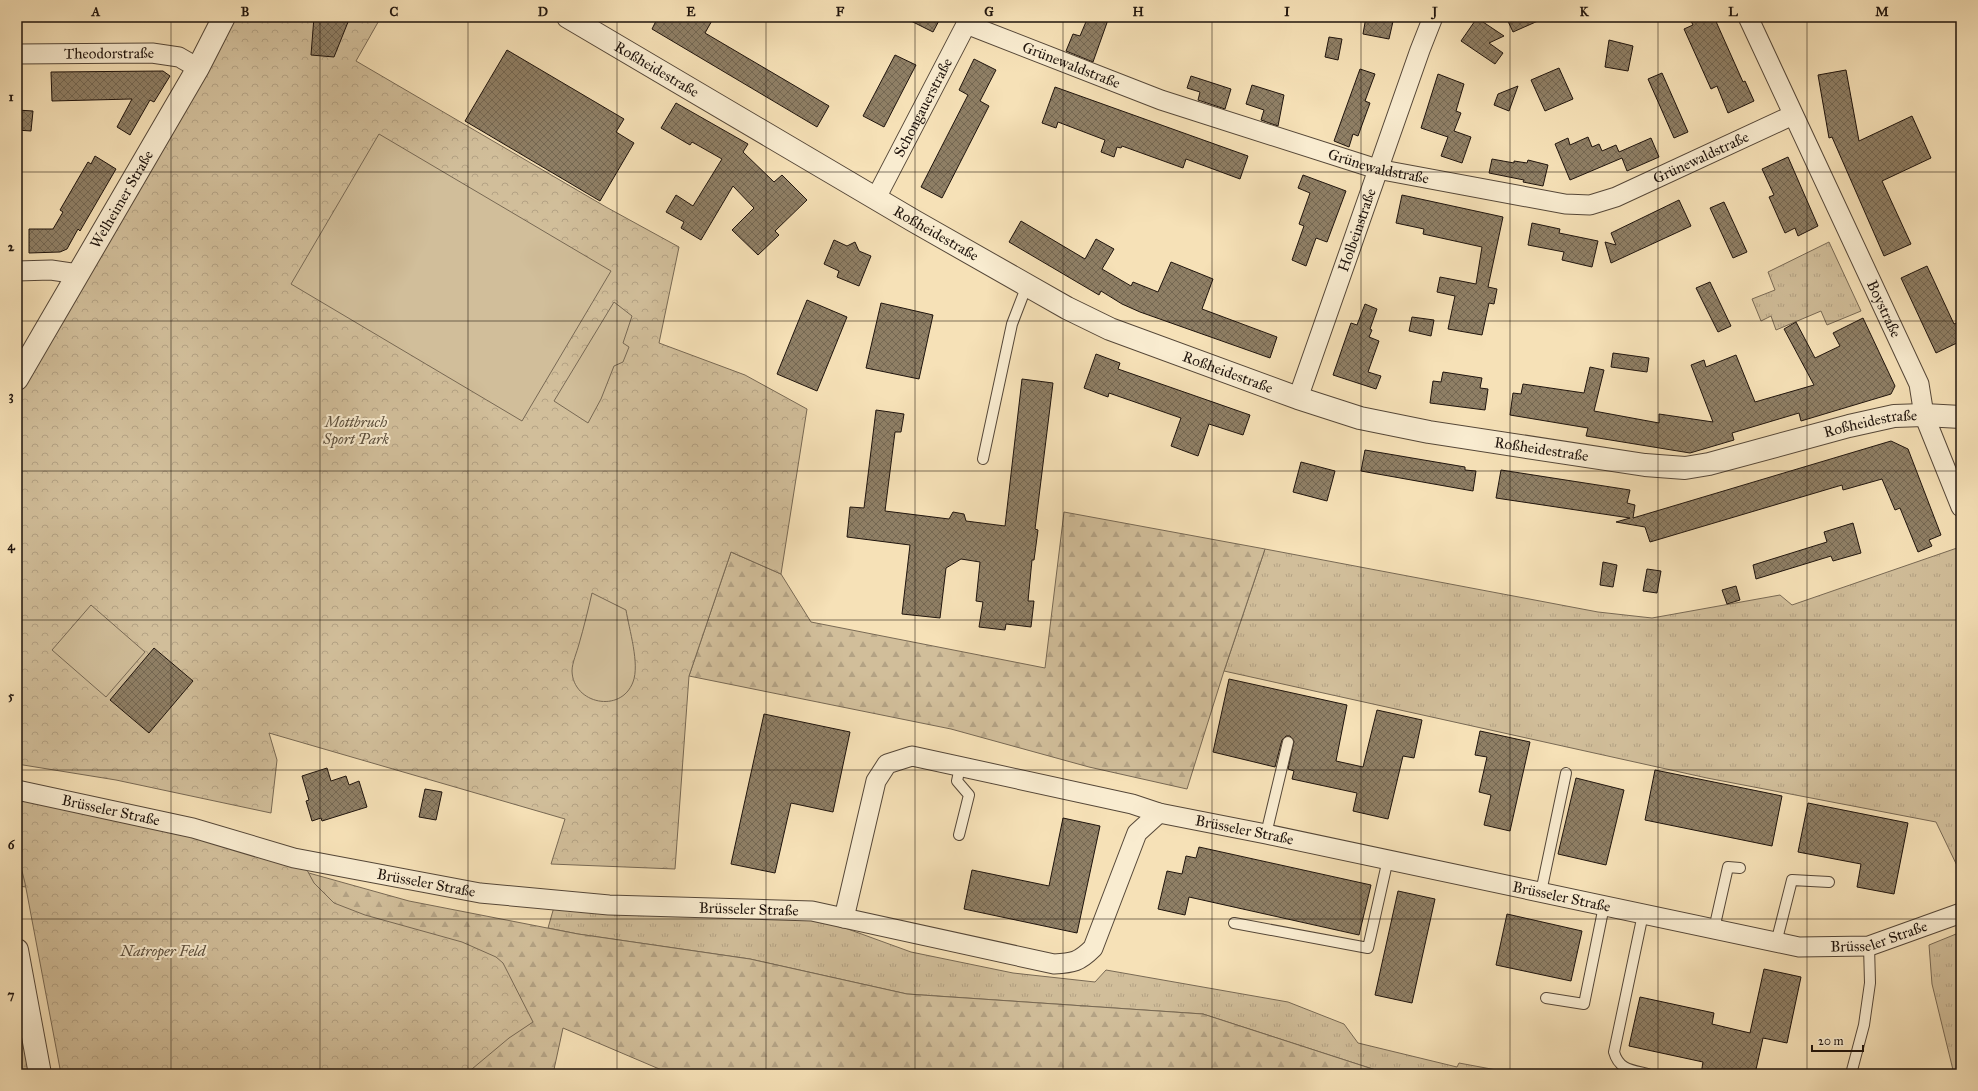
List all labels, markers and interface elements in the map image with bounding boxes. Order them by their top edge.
text: A [91,4,101,20]
text: B [241,4,250,20]
text: C [390,4,399,20]
text: D [538,4,548,20]
text: E [686,4,696,20]
text: F [836,4,845,20]
text: G [984,4,994,20]
text: H [1132,4,1144,20]
text: I [1284,4,1290,20]
text: J [1430,4,1438,20]
text: K [1579,4,1589,20]
text: L [1728,4,1738,20]
text: M [1875,4,1889,20]
street label: Roßheidestraße [611,37,702,101]
street label: Grünewaldstraße [1020,38,1123,92]
street label: Theodorstraße [64,44,154,63]
street label: Schongauerstraße [890,55,956,160]
text: 1 [8,89,14,105]
street label: Grünewaldstraße [1650,128,1752,188]
street label: Grünewaldstraße [1326,145,1430,187]
street label: Welheimer Straße [86,147,157,251]
street label: Holbeinstraße [1334,186,1380,274]
street label: Roßheidestraße [890,202,982,265]
text: 2 [8,239,15,255]
street label: Boystraße [1863,277,1905,340]
street label: Roßheidestraße [1180,347,1275,397]
text: 3 [8,388,14,404]
street label: Roßheidestraße [1822,406,1917,441]
park label: Mottbruch Sport Park [322,413,389,449]
street label: Roßheidestraße [1493,433,1590,465]
text: 4 [7,538,15,554]
text: 5 [8,688,15,704]
street label: Brüsseler Straße [60,791,162,830]
street label: Brüsseler Straße [1194,811,1295,849]
text: 6 [8,837,16,853]
street label: Brüsseler Straße [376,865,477,901]
street label: Brüsseler Straße [1511,878,1612,916]
street label: Brüsseler Straße [699,899,799,920]
street label: Brüsseler Straße [1830,917,1930,956]
park label: Natroper Feld [119,942,207,961]
text: 7 [8,987,15,1003]
scale bar [1812,1027,1863,1053]
text: 20 m [1818,1034,1844,1048]

